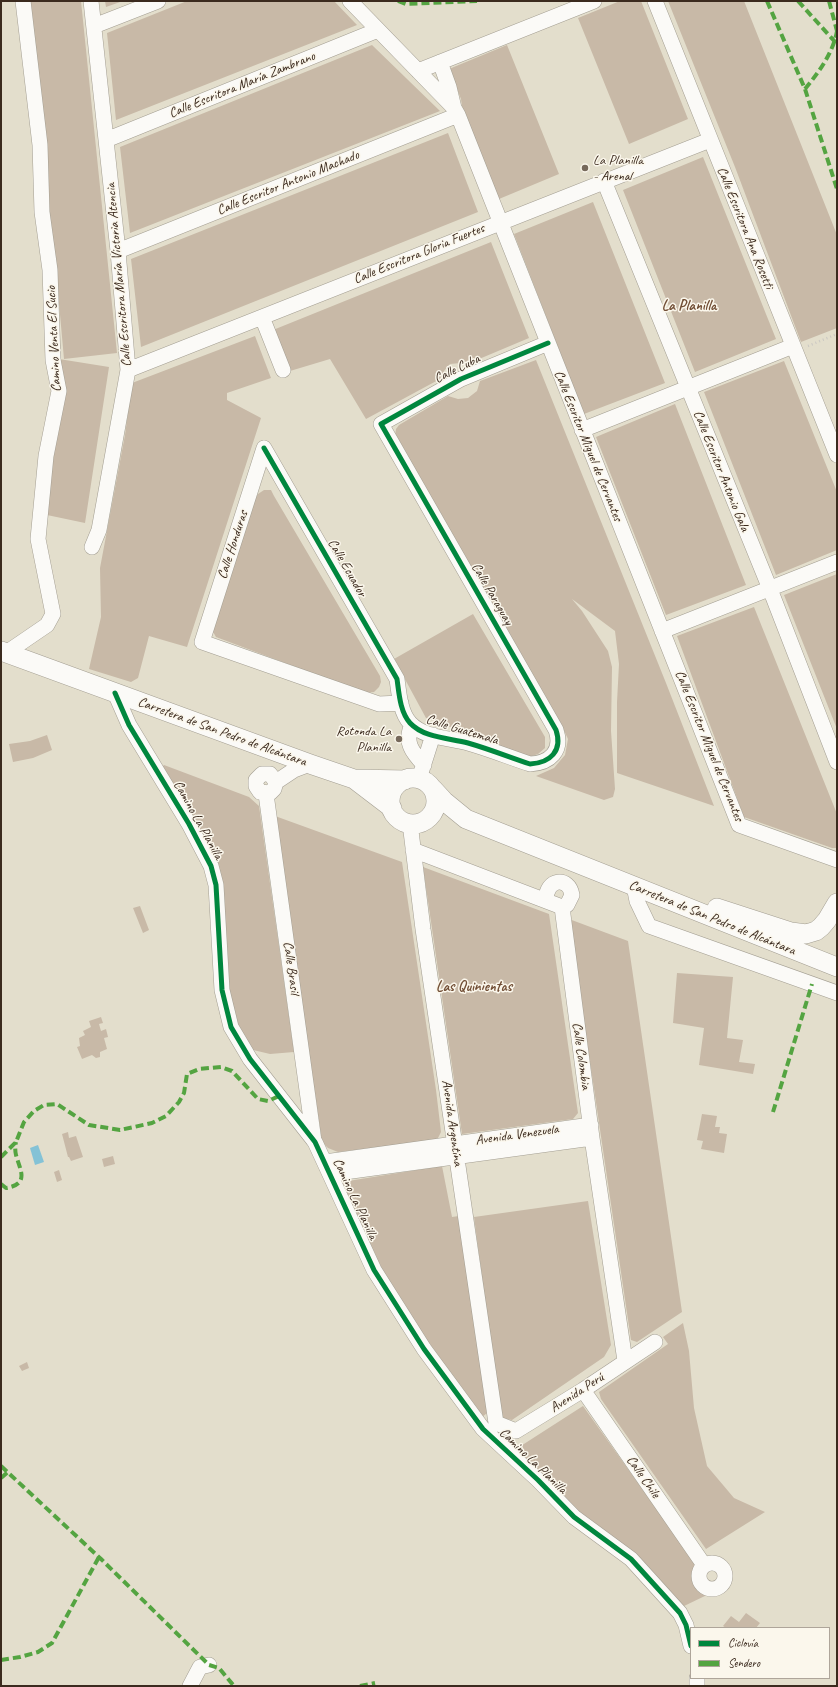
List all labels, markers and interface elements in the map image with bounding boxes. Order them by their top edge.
street label: Calle Escritora María Zambrano [166,48,318,122]
street label: Calle Escritor Antonio Machado [215,147,361,219]
place label: La Planilla - Arenal [593,152,643,184]
marker: La Planilla - Arenal [580,163,590,173]
street label: Calle Escritora Ana Rosetti [713,165,777,291]
street label: Calle Escritora María Victoria Atencia [103,182,135,368]
street label: Calle Escritora Gloria Fuertes [351,220,487,288]
street label: Camino Venta El Sucio [43,286,65,392]
district label: La Planilla [662,297,716,315]
street label: Calle Cuba [431,351,483,387]
street label: Calle Escritor Miguel de Cervantes [550,368,626,524]
street label: Calle Escritor Antonio Gala [689,408,753,534]
street label: Calle Honduras [214,509,252,581]
street label: Calle Ecuador [324,536,370,600]
street label: Calle Paraguay [467,560,517,628]
street label: Calle Escritor Miguel de Cervantes [671,668,747,824]
street label: Carretera de San Pedro de Alcántara [135,694,309,770]
street label: Calle Guatemala [424,711,500,749]
place label: Rotonda La Planilla [336,723,391,756]
marker: Rotonda La Planilla [394,734,404,744]
street label: Camino La Planilla [169,778,227,862]
street label: Carretera de San Pedro de Alcántara [626,877,798,959]
street label: Calle Brasil [279,940,303,996]
district label: Las Quinientas [436,978,512,996]
street label: Calle Colombia [568,1021,594,1091]
street label: Avenida Argentína [438,1079,466,1167]
street label: Avenida Venezuela [474,1121,560,1149]
street label: Camino La Planilla [329,1156,381,1242]
street label: Avenida Perú [547,1369,607,1417]
street label: Camino La Planilla [496,1424,570,1498]
street label: Calle Chile [622,1453,664,1501]
legend [690,1627,830,1679]
text: Ciclovía [728,1635,758,1651]
text: Sendero [728,1655,760,1671]

